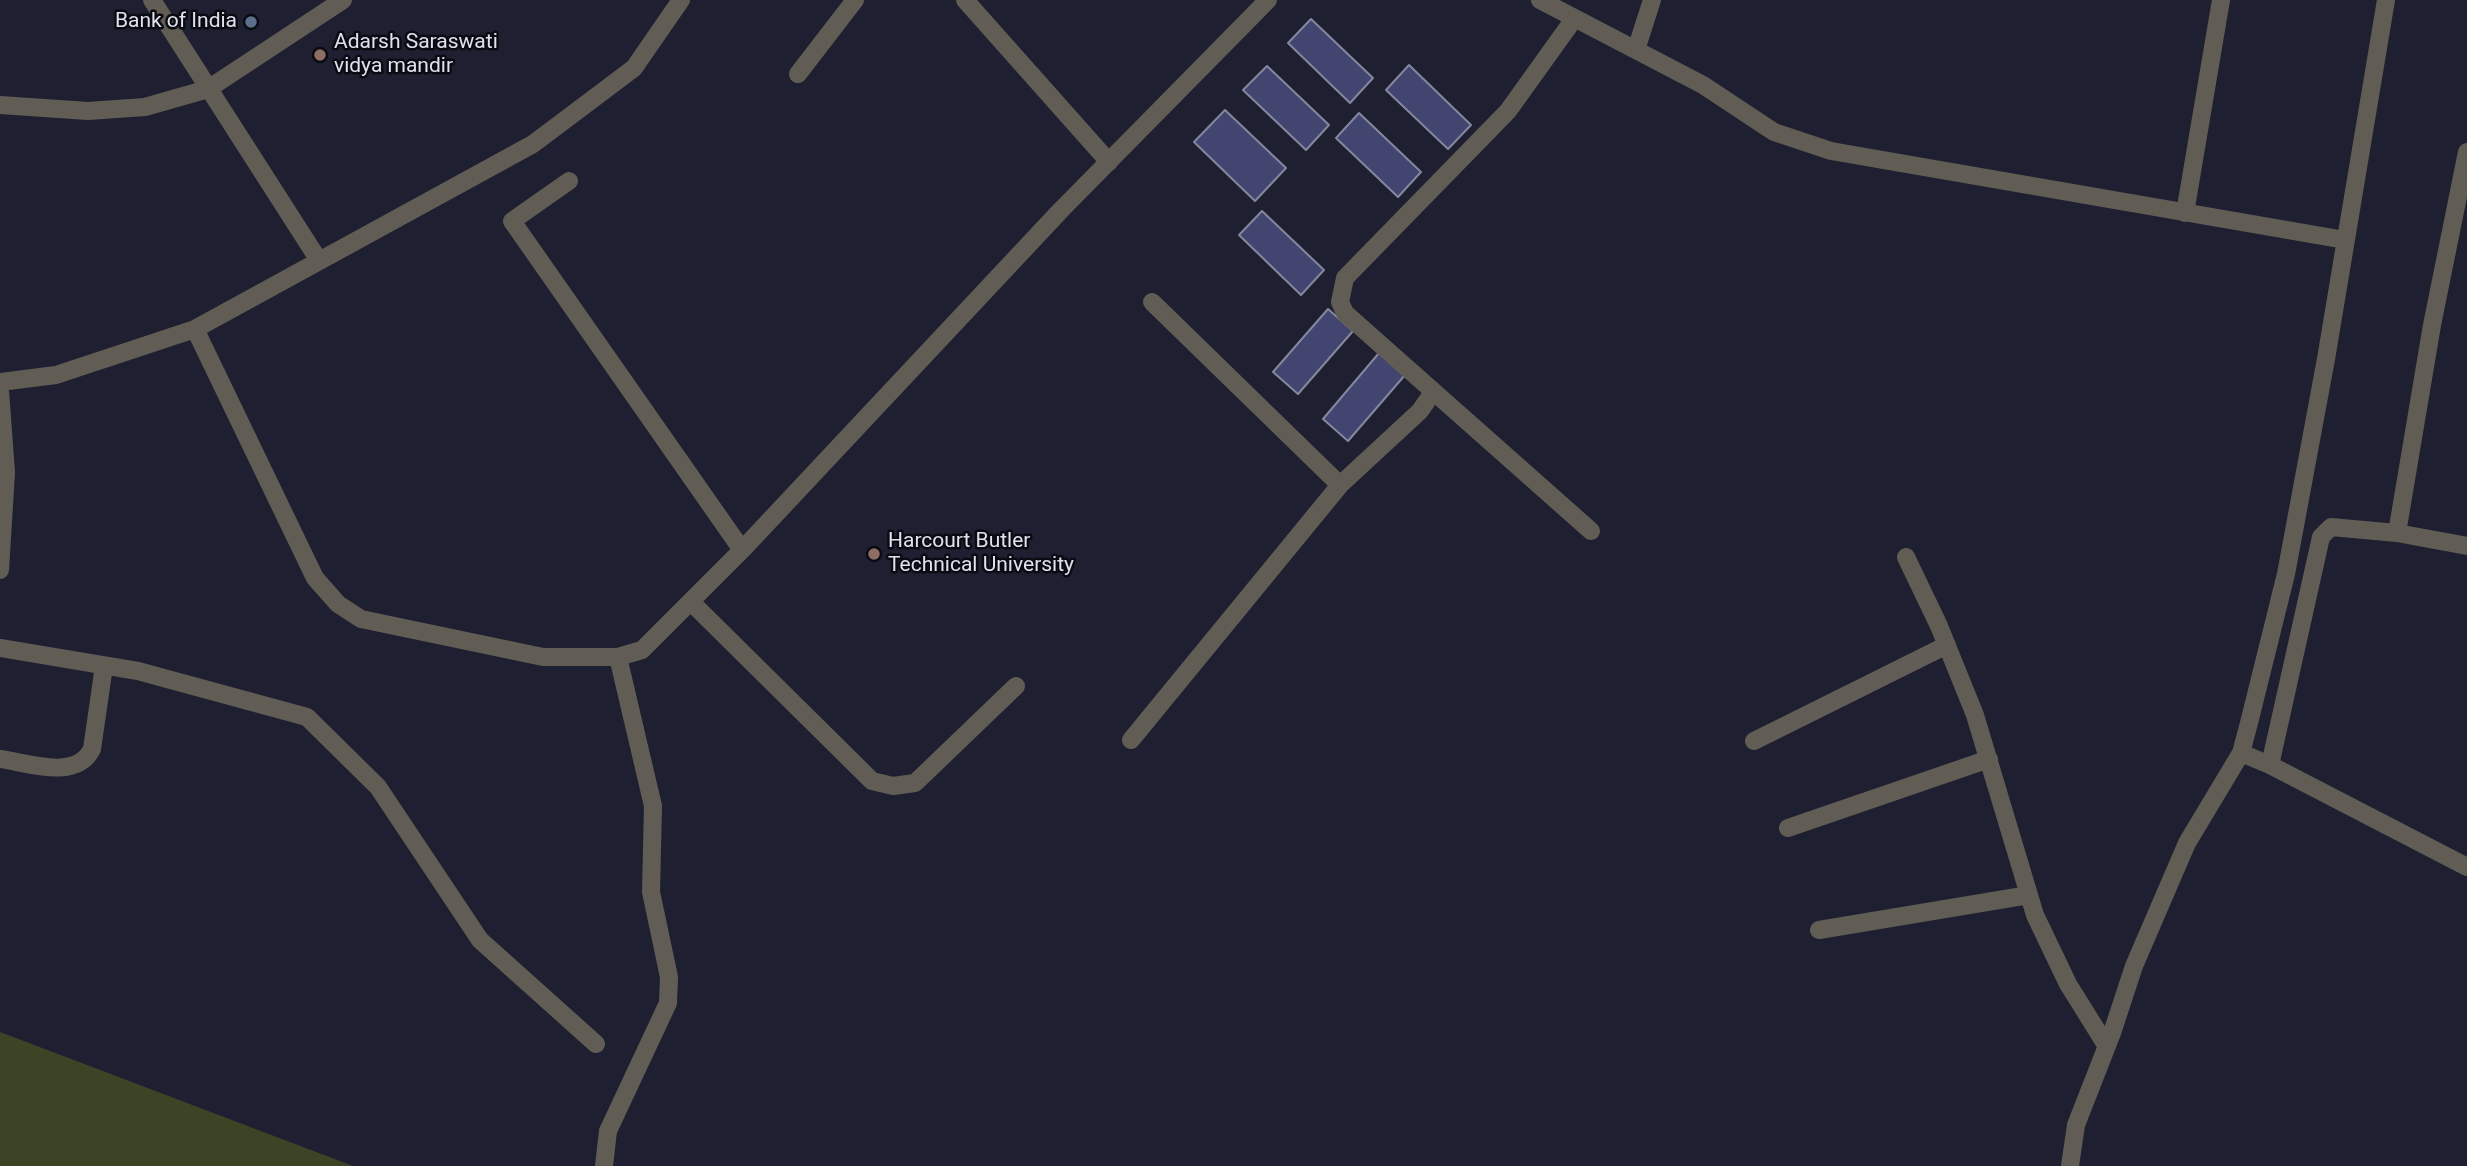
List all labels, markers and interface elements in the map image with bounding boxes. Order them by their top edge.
place label: Bank of India [115,9,237,35]
marker: Bank of India [243,14,259,30]
place label: Adarsh Saraswati vidya mandir [334,30,498,80]
marker: Adarsh Saraswati vidya mandir [312,47,328,63]
place label: Harcourt Butler Technical University [888,529,1074,579]
marker: Harcourt Butler Technical University [866,546,882,562]

